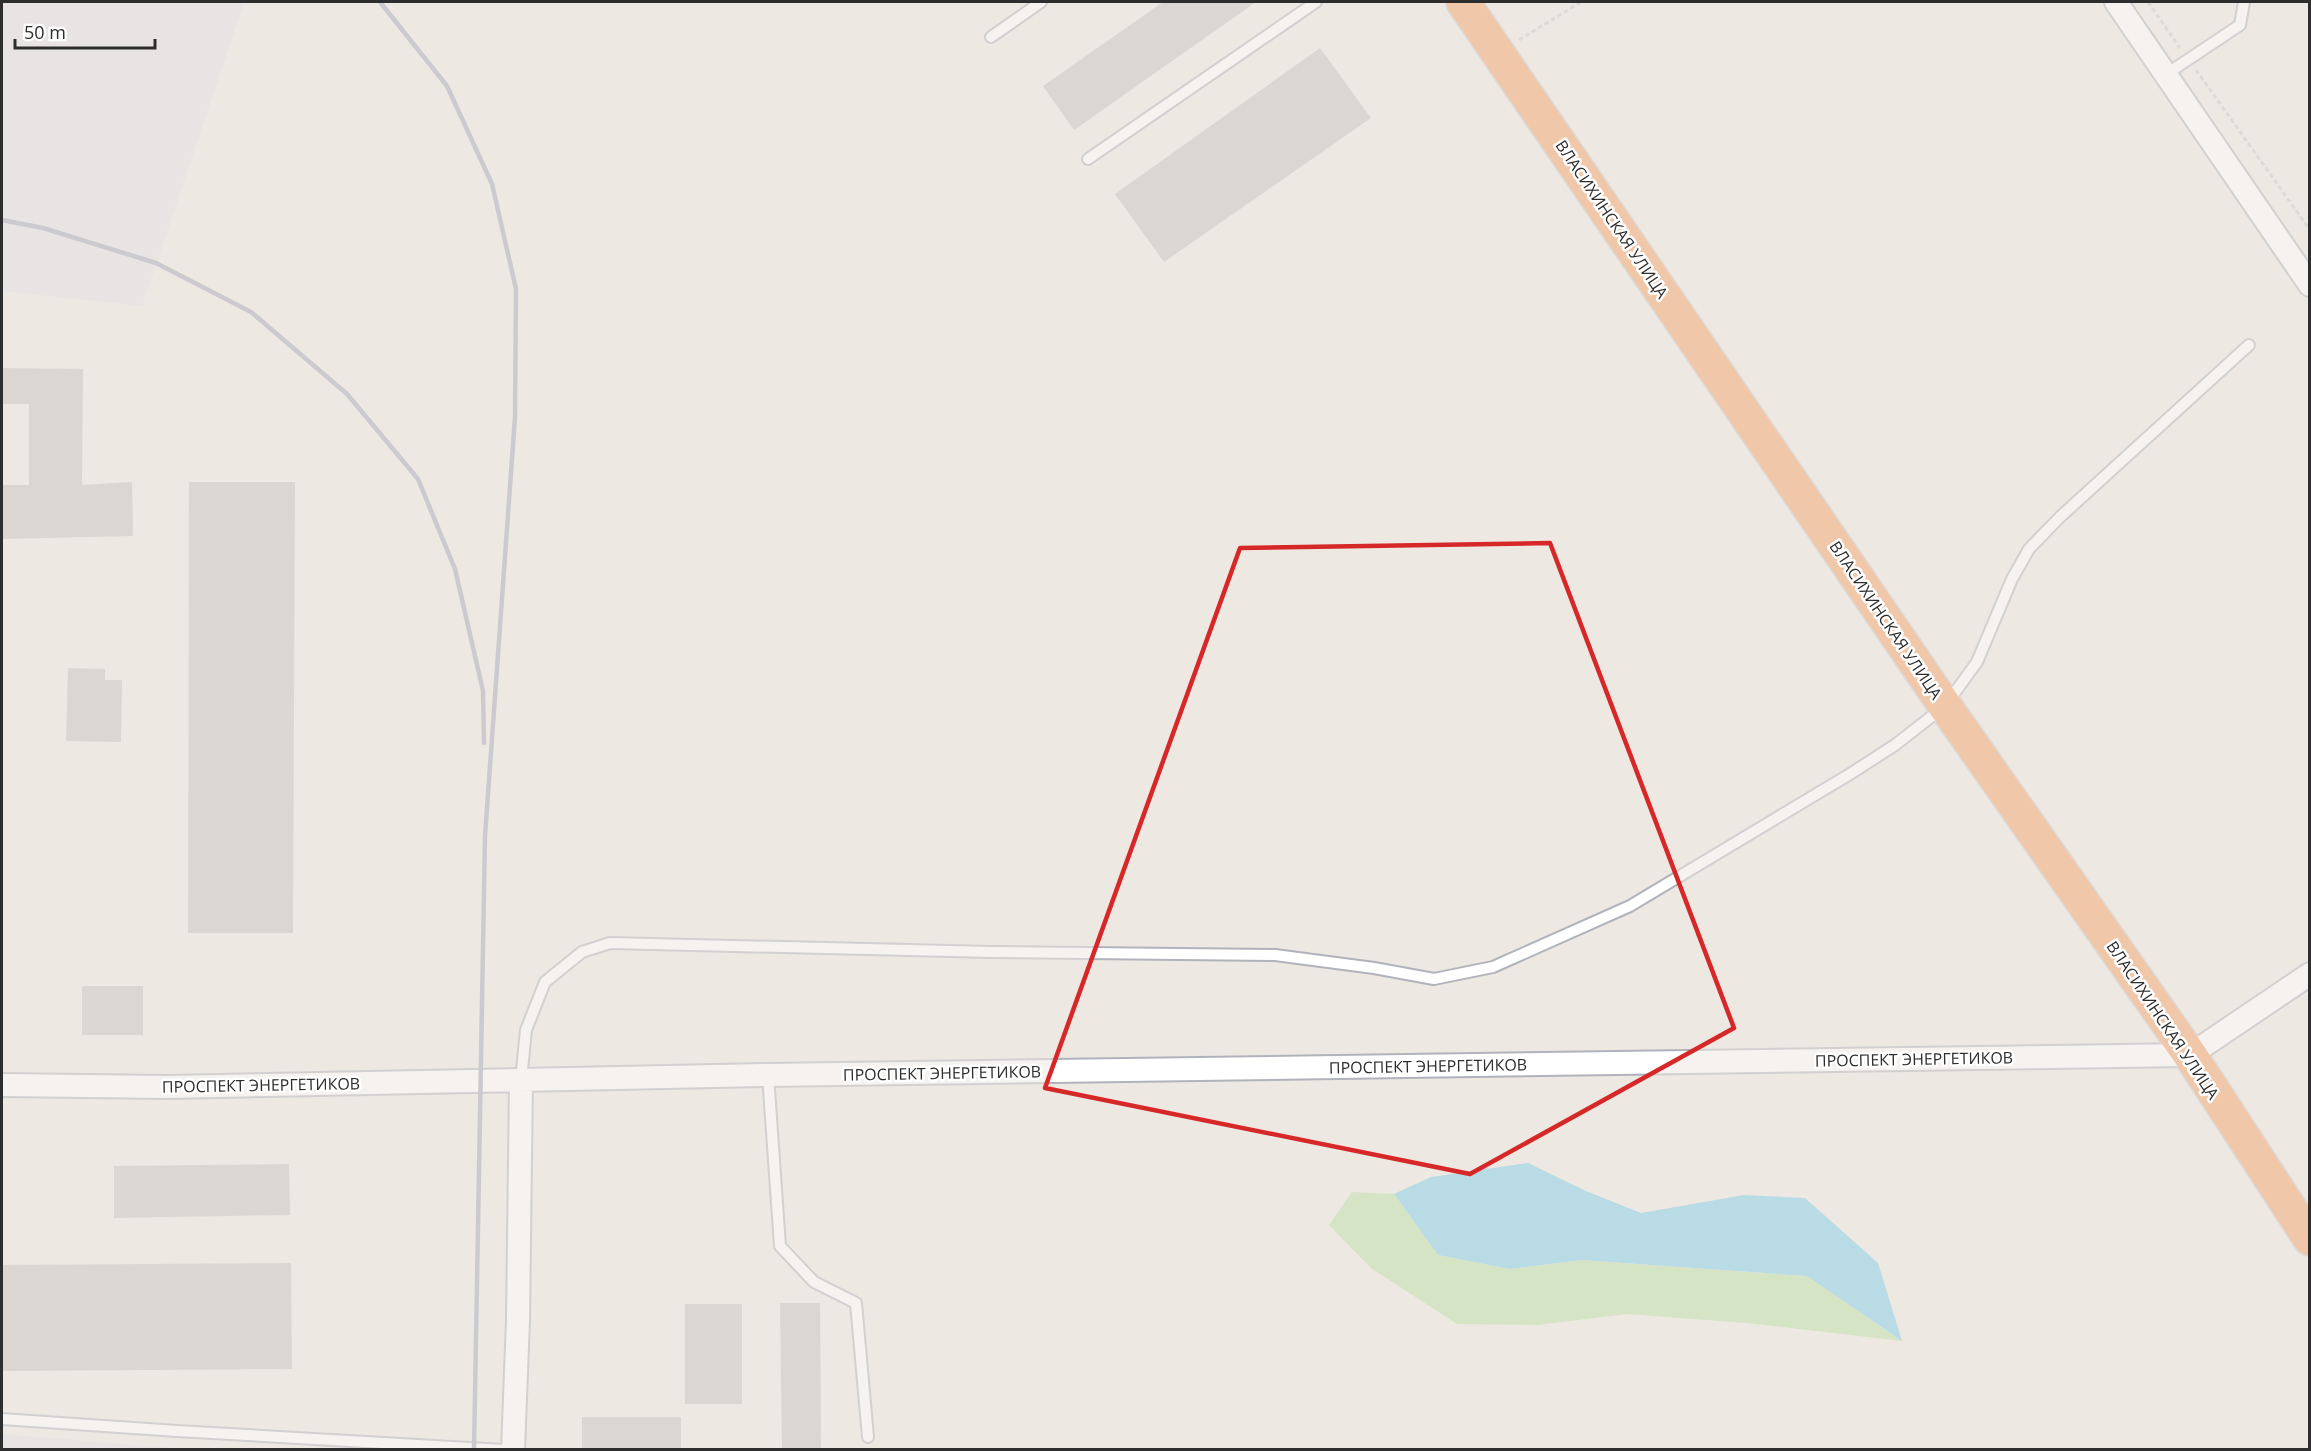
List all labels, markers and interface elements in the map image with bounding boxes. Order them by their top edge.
scale bar [15,12,154,50]
text: 50 m [24,20,66,44]
street label: ВЛАСИХИНСКАЯ УЛИЦА [1551,136,1674,303]
street label: ВЛАСИХИНСКАЯ УЛИЦА [1825,537,1948,704]
street label: ВЛАСИХИНСКАЯ УЛИЦА [2102,937,2225,1104]
street label: ПРОСПЕКТ ЭНЕРГЕТИКОВ [1815,1046,2013,1072]
street label: ПРОСПЕКТ ЭНЕРГЕТИКОВ [1329,1053,1527,1079]
street label: ПРОСПЕКТ ЭНЕРГЕТИКОВ [843,1060,1041,1086]
street label: ПРОСПЕКТ ЭНЕРГЕТИКОВ [162,1072,360,1098]

